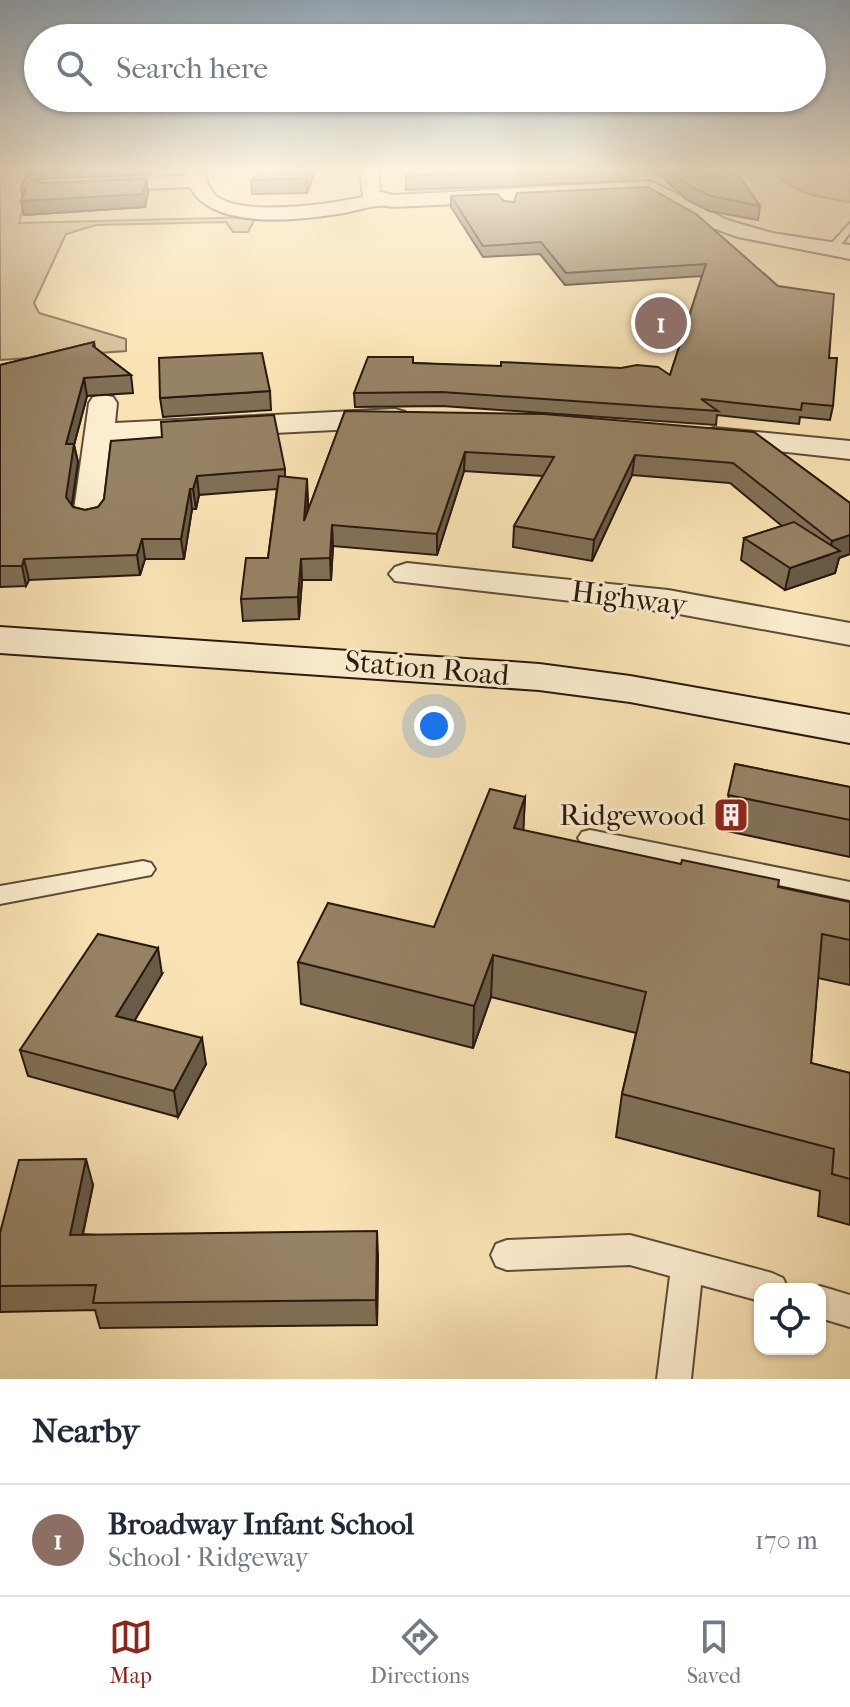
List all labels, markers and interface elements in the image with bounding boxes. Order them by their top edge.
search box [24,24,826,112]
icon: search [52,46,96,90]
text: Search here [116,51,268,86]
pin: 1 [635,293,687,353]
street label: Highway [569,574,690,623]
street label: Station Road [343,644,511,693]
your location [414,706,454,746]
building icon: Ridgewood [712,796,750,834]
place label: Ridgewood [559,798,706,833]
map controls [754,1283,826,1355]
button: locate [754,1283,826,1355]
text: Nearby [32,1411,139,1451]
text: Broadway Infant School [108,1507,414,1542]
text: 1 [53,1525,63,1556]
text: 170 m [755,1525,818,1556]
text: School · Ridgeway [108,1542,309,1573]
tab: Map [109,1615,153,1689]
tab: Directions [370,1615,469,1689]
tab: Saved [687,1615,741,1689]

